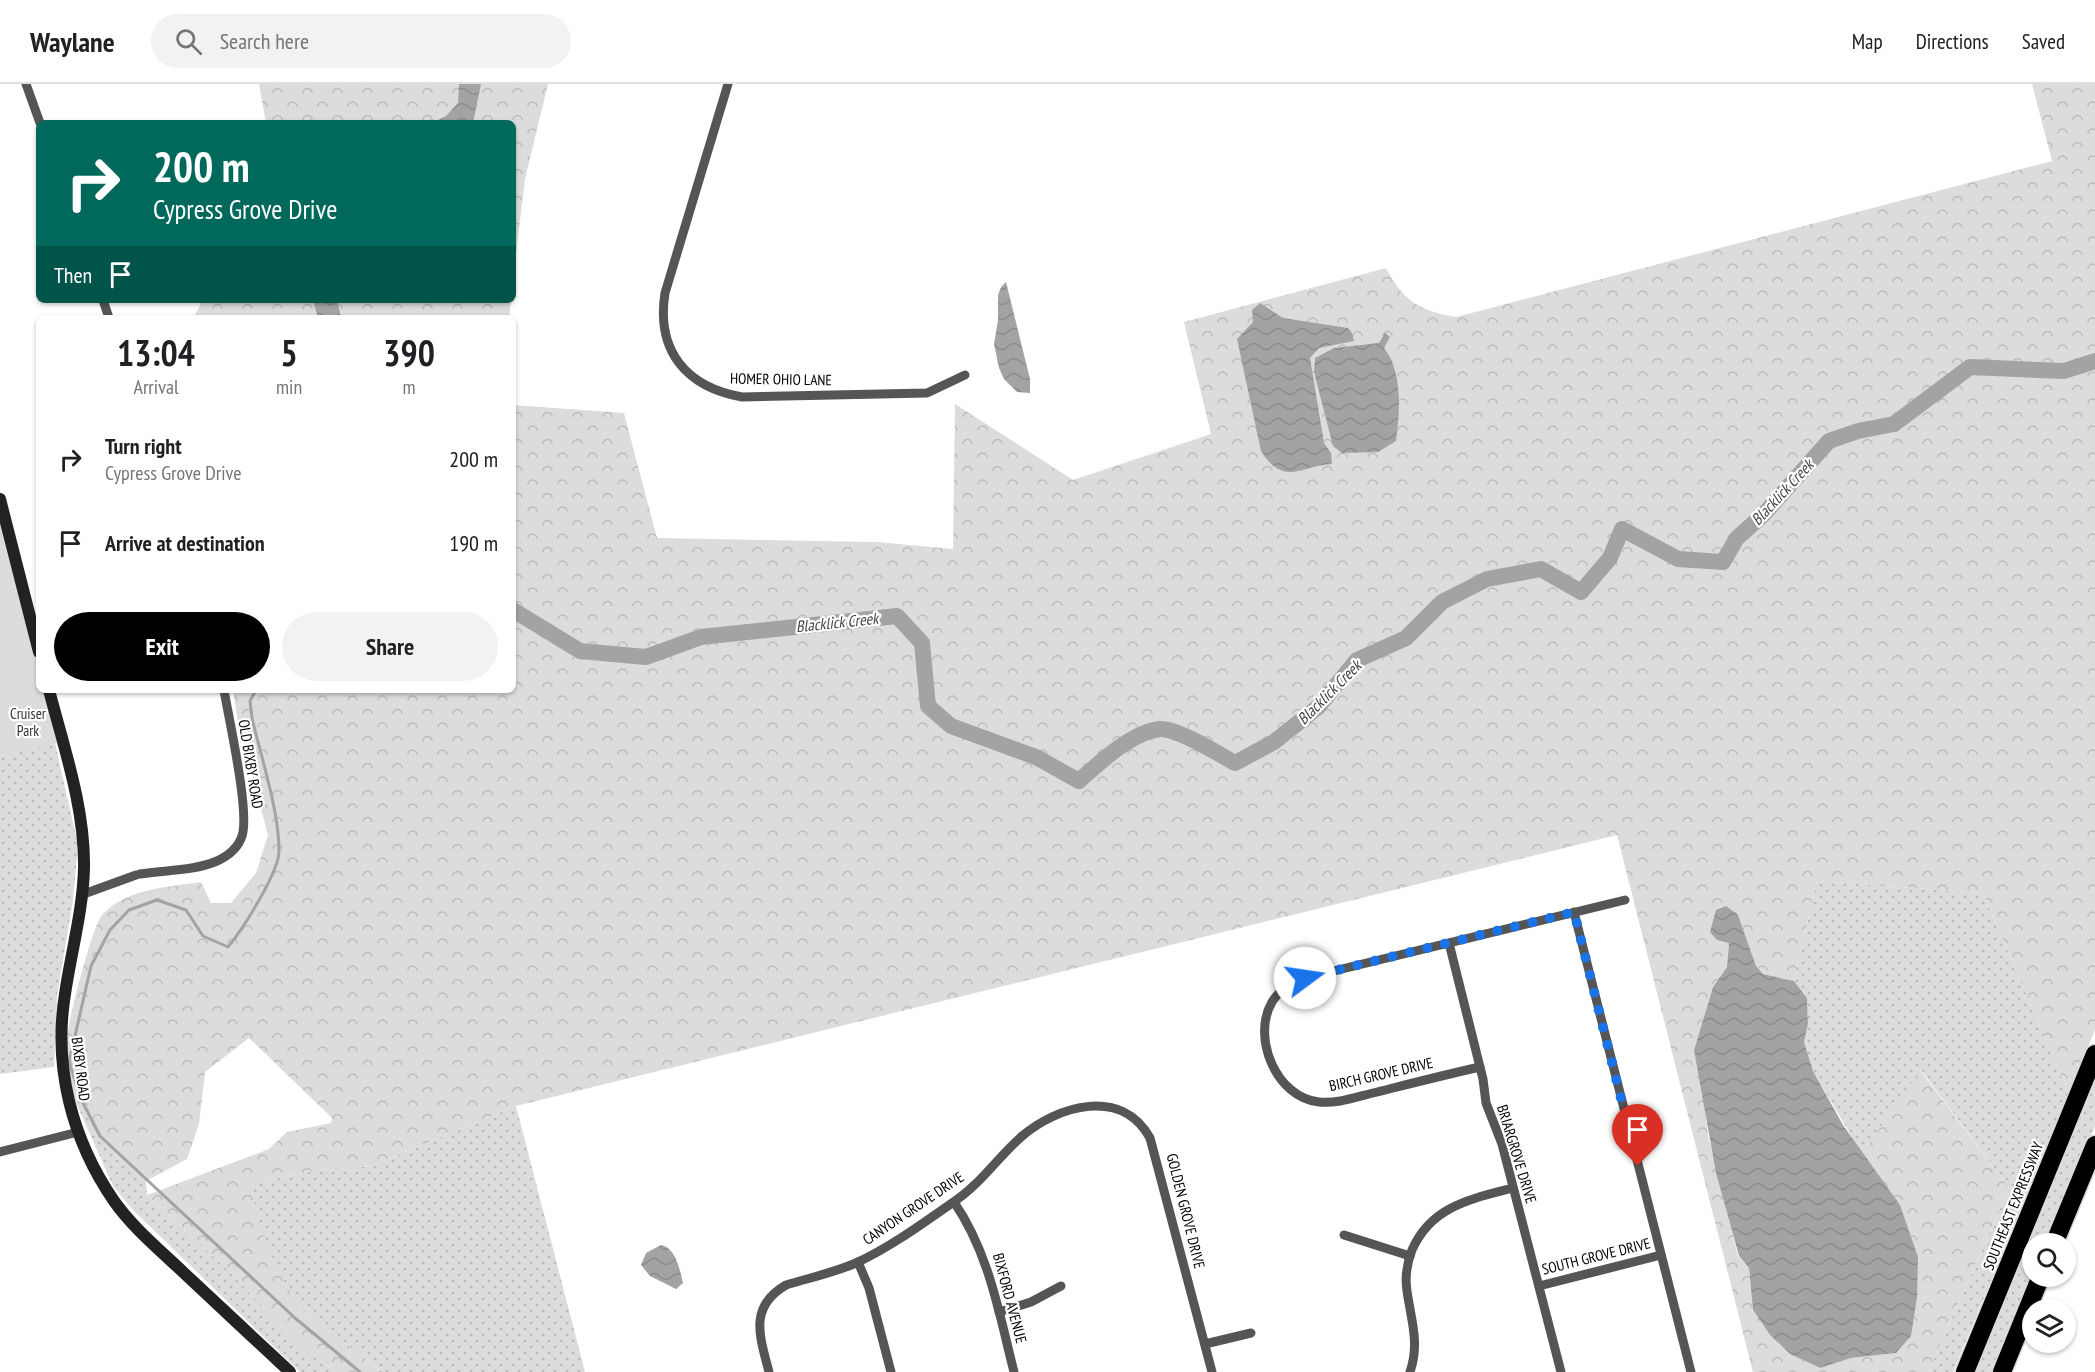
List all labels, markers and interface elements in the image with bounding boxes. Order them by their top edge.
search box [151,14,571,68]
text: Waylane [30,23,115,60]
icon: search [172,25,205,58]
text: Search here [220,27,309,55]
text: Map [1852,28,1883,55]
text: Directions [1916,28,1989,55]
text: Saved [2022,28,2065,55]
text: 200 m [153,139,250,194]
icon: right [54,144,132,222]
text: Cypress Grove Drive [153,192,337,226]
icon: arrive [104,258,137,291]
text: Then [54,261,92,289]
text: 13:04 [117,329,195,376]
text: 5 [280,329,298,376]
text: 390 [383,329,435,376]
street label: HOMER OHIO LANE [730,369,832,389]
text: Arrival [133,374,179,400]
text: min [276,374,302,400]
text: m [403,374,416,400]
text: Turn right [105,432,182,460]
icon: right [54,443,87,476]
text: 200 m [449,445,498,473]
water label: Blacklick Creek [1747,454,1819,529]
text: Cypress Grove Drive [105,460,242,486]
icon: arrive [54,527,87,560]
text: Arrive at destination [105,529,265,557]
text: 190 m [449,529,498,557]
water label: Blacklick Creek [795,608,881,636]
button: Exit [54,612,270,681]
button: Share [282,612,498,681]
water label: Blacklick Creek [1293,655,1366,728]
park label: Cruiser Park [10,704,47,740]
street label: OLD BIXBY ROAD [235,718,267,810]
position arrow [1273,946,1337,1010]
street label: BIXBY ROAD [68,1036,94,1102]
street label: BIRCH GROVE DRIVE [1327,1053,1435,1095]
street label: BRIARGROVE DRIVE [1493,1102,1541,1206]
pin [1612,1104,1663,1166]
icon: arrive [1621,1113,1654,1146]
street label: SOUTHEAST EXPRESSWAY [1979,1139,2047,1273]
street label: GOLDEN GROVE DRIVE [1163,1151,1209,1271]
street label: CANYON GROVE DRIVE [859,1167,967,1249]
street label: SOUTH GROVE DRIVE [1540,1233,1652,1279]
map controls [2022,1233,2076,1353]
button: search [2022,1233,2076,1287]
street label: BIXFORD AVENUE [989,1251,1031,1345]
button: layers [2022,1299,2076,1353]

